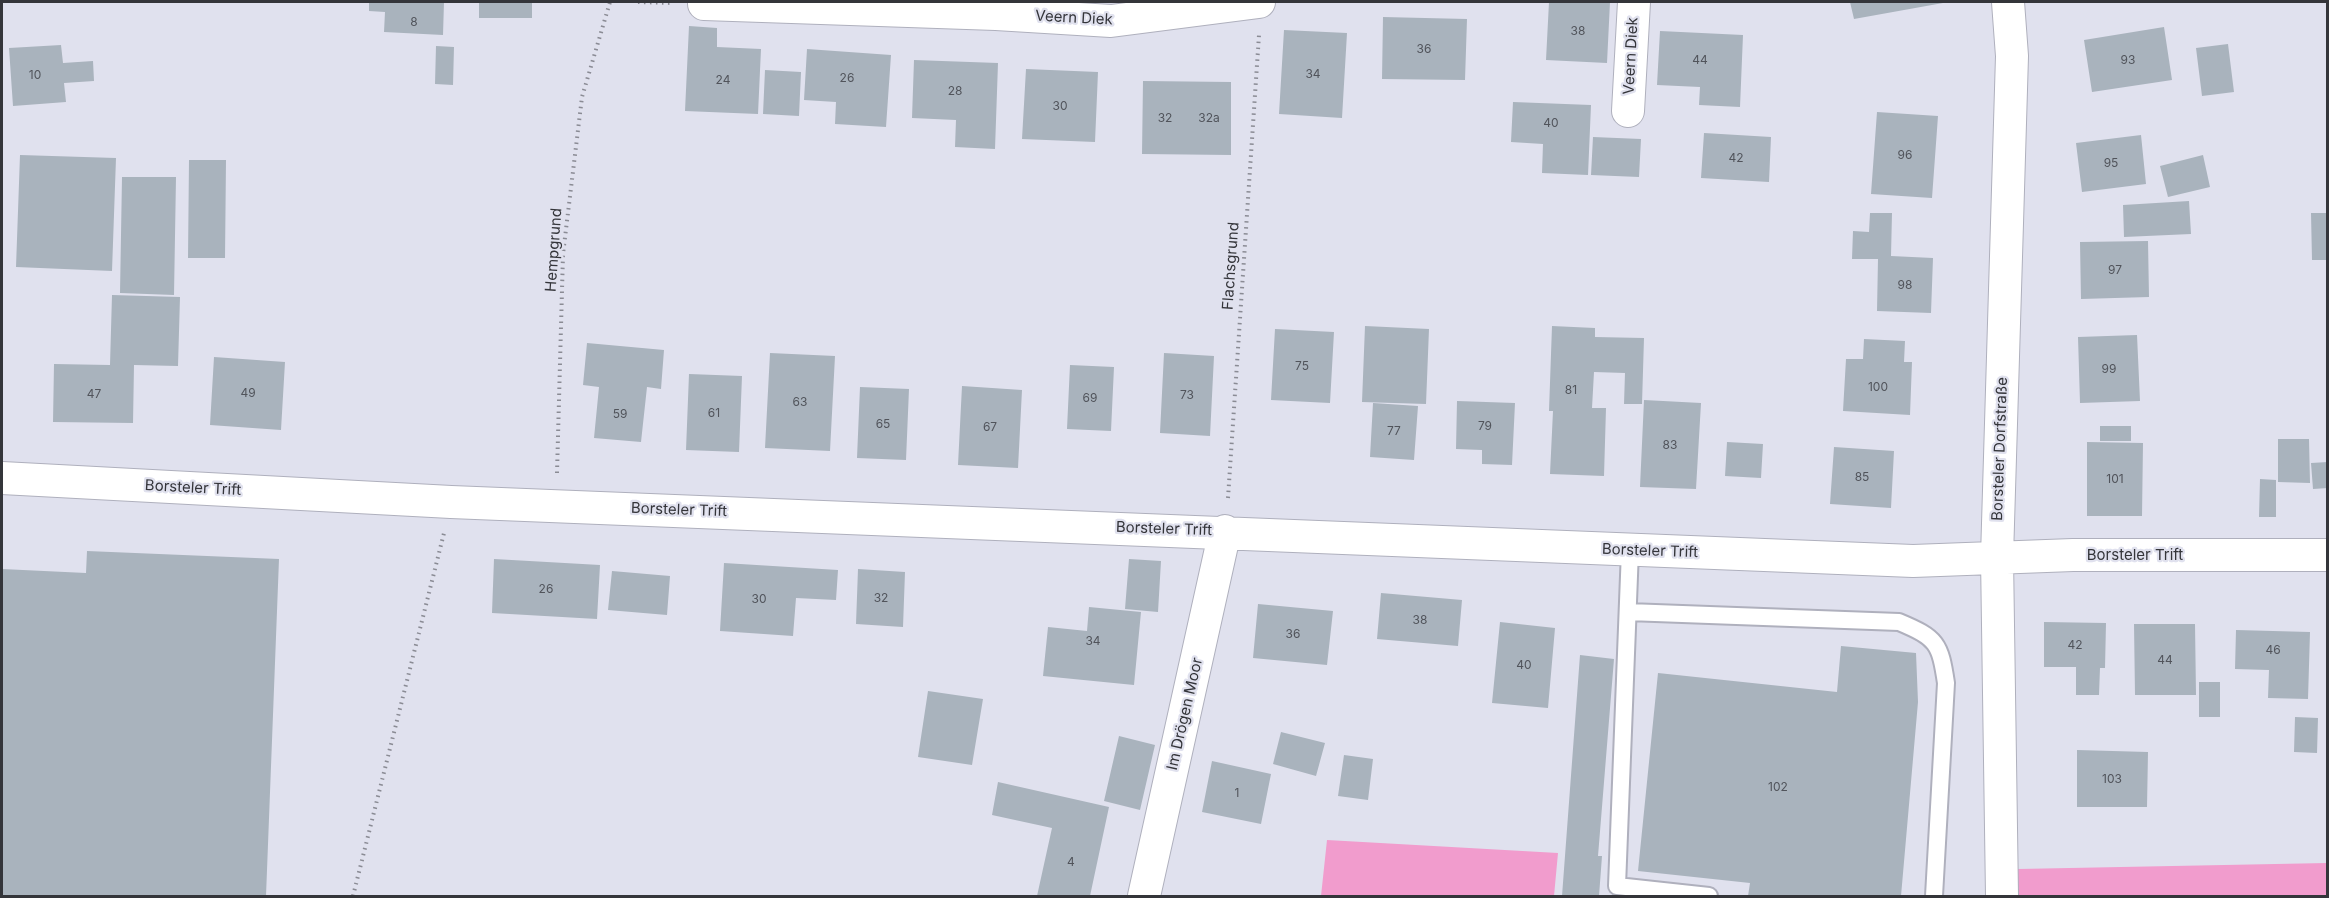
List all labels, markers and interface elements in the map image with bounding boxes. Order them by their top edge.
street label: Veern Diek [1035,7,1113,29]
house number: 8 [410,15,418,29]
street label: Veern Diek [1620,17,1642,95]
house number: 38 [1571,24,1585,38]
house number: 36 [1417,42,1431,56]
house number: 44 [1692,53,1708,67]
house number: 93 [2121,53,2135,67]
house number: 34 [1305,67,1321,81]
house number: 10 [29,68,41,82]
house number: 26 [840,71,854,85]
house number: 24 [716,73,730,87]
house number: 28 [948,84,962,98]
house number: 30 [1053,99,1067,113]
house number: 32 [1158,111,1172,125]
house number: 32a [1198,111,1220,125]
house number: 40 [1543,116,1559,130]
house number: 96 [1898,148,1912,162]
house number: 42 [1728,151,1744,165]
house number: 95 [2104,156,2118,170]
street label: Hempgrund [542,207,566,293]
street label: Flachsgrund [1219,221,1243,311]
house number: 97 [2108,263,2122,277]
house number: 98 [1898,278,1912,292]
house number: 75 [1295,359,1309,373]
house number: 99 [2102,362,2116,376]
street label: Borsteler Dorfstraße [1988,377,2012,521]
house number: 100 [1868,380,1888,394]
house number: 81 [1565,383,1577,397]
house number: 49 [240,386,256,400]
house number: 47 [87,387,101,401]
house number: 73 [1180,388,1194,402]
house number: 69 [1083,391,1097,405]
house number: 63 [793,395,807,409]
house number: 61 [708,406,720,420]
house number: 59 [613,407,627,421]
house number: 65 [876,417,890,431]
house number: 79 [1478,419,1492,433]
house number: 67 [983,420,997,434]
house number: 77 [1387,424,1401,438]
house number: 83 [1663,438,1677,452]
house number: 85 [1855,470,1869,484]
house number: 101 [2106,472,2124,486]
street label: Borsteler Trift [144,476,242,500]
street label: Borsteler Trift [631,499,727,521]
street label: Borsteler Trift [1116,518,1212,540]
street label: Borsteler Trift [1602,540,1698,562]
street label: Borsteler Trift [2087,546,2183,564]
house number: 26 [539,582,553,596]
house number: 32 [874,591,888,605]
house number: 30 [752,592,766,606]
house number: 38 [1413,613,1427,627]
house number: 36 [1286,627,1300,641]
house number: 34 [1085,634,1101,648]
house number: 42 [2067,638,2083,652]
house number: 46 [2265,643,2281,657]
house number: 44 [2157,653,2173,667]
street label: Im Drögen Moor [1163,656,1207,772]
house number: 40 [1516,658,1532,672]
house number: 103 [2102,772,2122,786]
house number: 102 [1768,780,1788,794]
house number: 1 [1235,786,1239,800]
house number: 4 [1067,855,1075,869]

